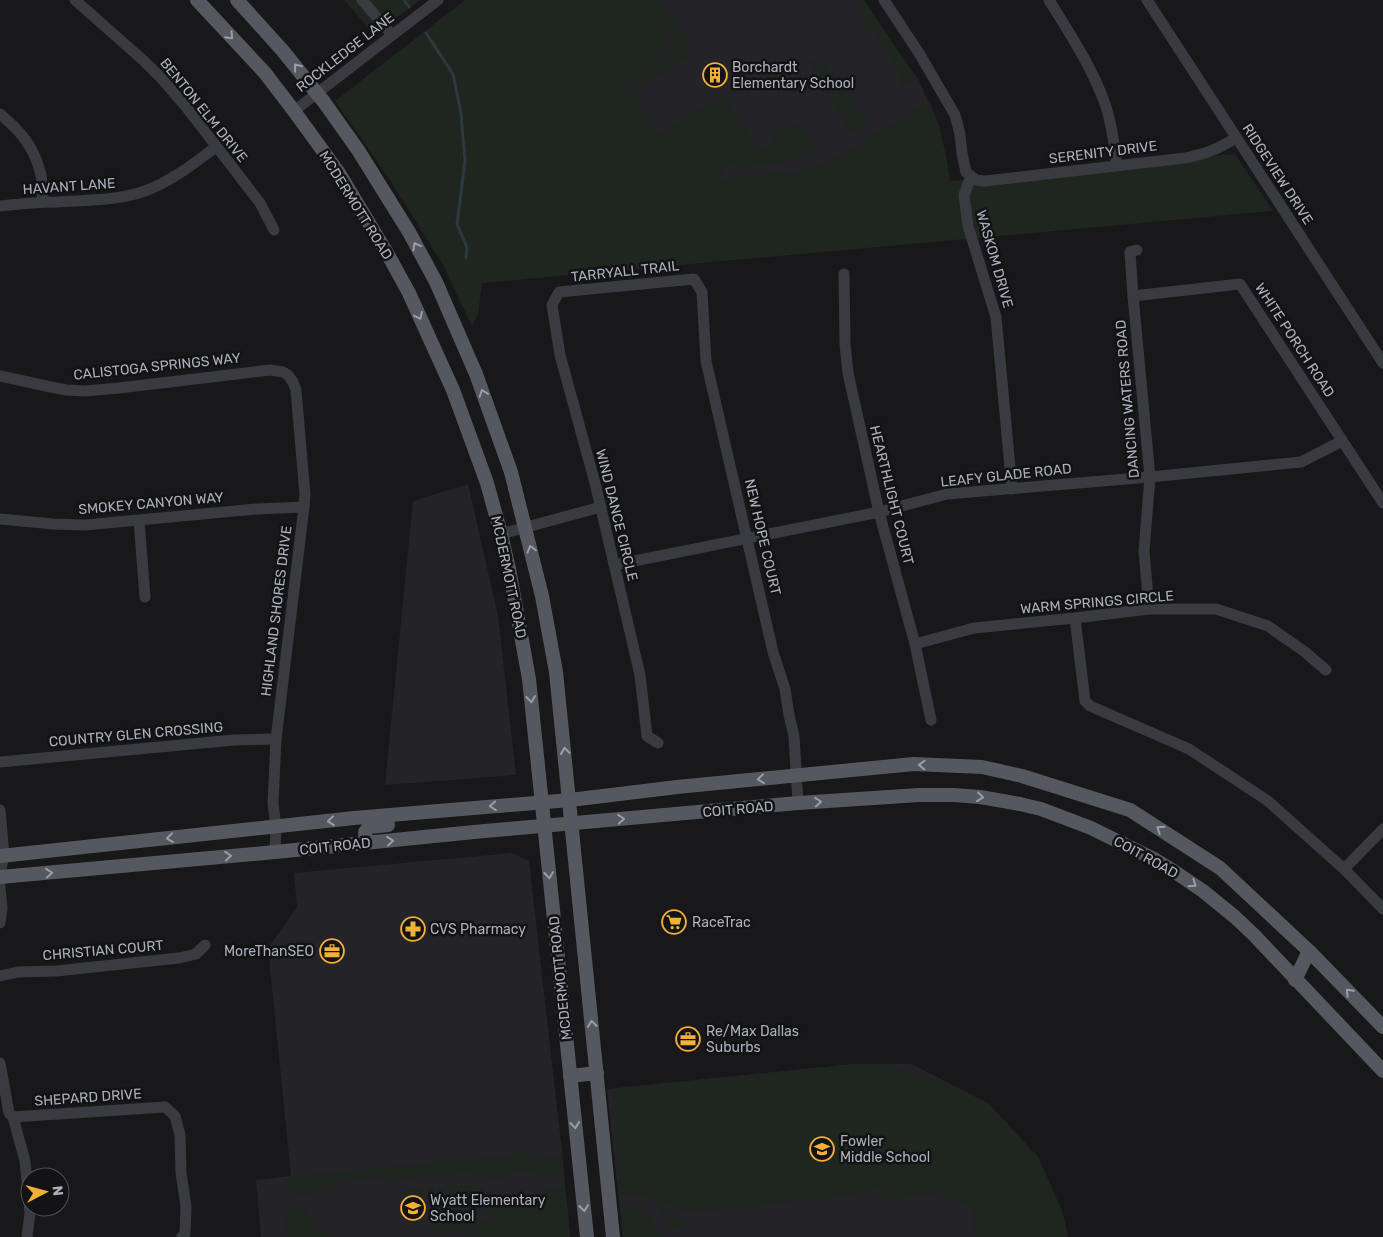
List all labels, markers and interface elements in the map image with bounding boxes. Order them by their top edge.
street label: ROCKLEDGE LANE [293,9,398,96]
one-way arrow [224,30,233,39]
street label: BENTON ELM DRIVE [156,55,251,166]
place label: Borchardt Elementary School [732,59,854,92]
building icon: Borchardt Elementary School [702,62,728,88]
one-way arrow [294,64,302,73]
street label: RIDGEVIEW DRIVE [1239,121,1316,228]
street label: SERENITY DRIVE [1048,137,1158,168]
street label: MCDERMOTT ROAD [315,148,396,263]
street label: HAVANT LANE [22,175,116,198]
street label: WASKOM DRIVE [972,208,1017,310]
one-way arrow [412,242,422,251]
street label: TARRYALL TRAIL [570,257,680,286]
street label: WHITE PORCH ROAD [1251,280,1338,401]
one-way arrow [413,311,424,320]
street label: DANCING WATERS ROAD [1112,319,1143,479]
street label: CALISTOGA SPRINGS WAY [73,349,242,384]
one-way arrow [479,390,489,398]
street label: HEARTHLIGHT COURT [866,424,917,567]
street label: WIND DANCE CIRCLE [592,447,641,583]
street label: LEAFY GLADE ROAD [940,460,1073,491]
street label: NEW HOPE COURT [741,477,784,597]
street label: SMOKEY CANYON WAY [78,489,224,518]
street label: MCDERMOTT ROAD [487,514,530,640]
street label: HIGHLAND SHORES DRIVE [258,525,295,697]
one-way arrow [526,544,537,553]
street label: WARM SPRINGS CIRCLE [1020,587,1175,618]
one-way arrow [525,695,536,703]
street label: COUNTRY GLEN CROSSING [48,718,224,751]
one-way arrow [560,747,571,755]
one-way arrow [918,759,926,770]
one-way arrow [756,773,764,784]
one-way arrow [975,792,984,802]
one-way arrow [814,797,822,808]
street label: COIT ROAD [702,798,774,821]
one-way arrow [489,800,497,811]
one-way arrow [617,814,625,825]
one-way arrow [327,815,335,826]
one-way arrow [1157,826,1166,836]
one-way arrow [165,832,173,843]
street label: COIT ROAD [1110,833,1181,882]
street label: COIT ROAD [299,834,371,859]
one-way arrow [386,835,394,846]
one-way arrow [224,851,232,862]
one-way arrow [45,868,53,879]
one-way arrow [544,871,555,879]
one-way arrow [1187,878,1197,887]
supermarket icon: RaceTrac [661,909,687,935]
place label: RaceTrac [692,914,751,931]
street label: MCDERMOTT ROAD [546,915,575,1041]
pharmacy icon: CVS Pharmacy [400,916,426,942]
place label: CVS Pharmacy [430,921,526,938]
street label: CHRISTIAN COURT [42,937,164,964]
office icon: MoreThanSEO [319,938,345,964]
place label: MoreThanSEO [224,943,314,960]
one-way arrow [1345,989,1354,998]
one-way arrow [587,1020,598,1028]
place label: Re/Max Dallas Suburbs [706,1023,799,1056]
office icon: Re/Max Dallas Suburbs [675,1026,701,1052]
street label: SHEPARD DRIVE [34,1085,142,1110]
one-way arrow [569,1121,580,1129]
place label: Fowler Middle School [840,1133,930,1166]
school or university icon: Fowler Middle School [809,1136,835,1162]
north arrow [20,1167,70,1217]
text: N [48,1185,66,1197]
place label: Wyatt Elementary School [430,1192,546,1225]
school or university icon: Wyatt Elementary School [400,1195,426,1221]
one-way arrow [578,1204,589,1212]

